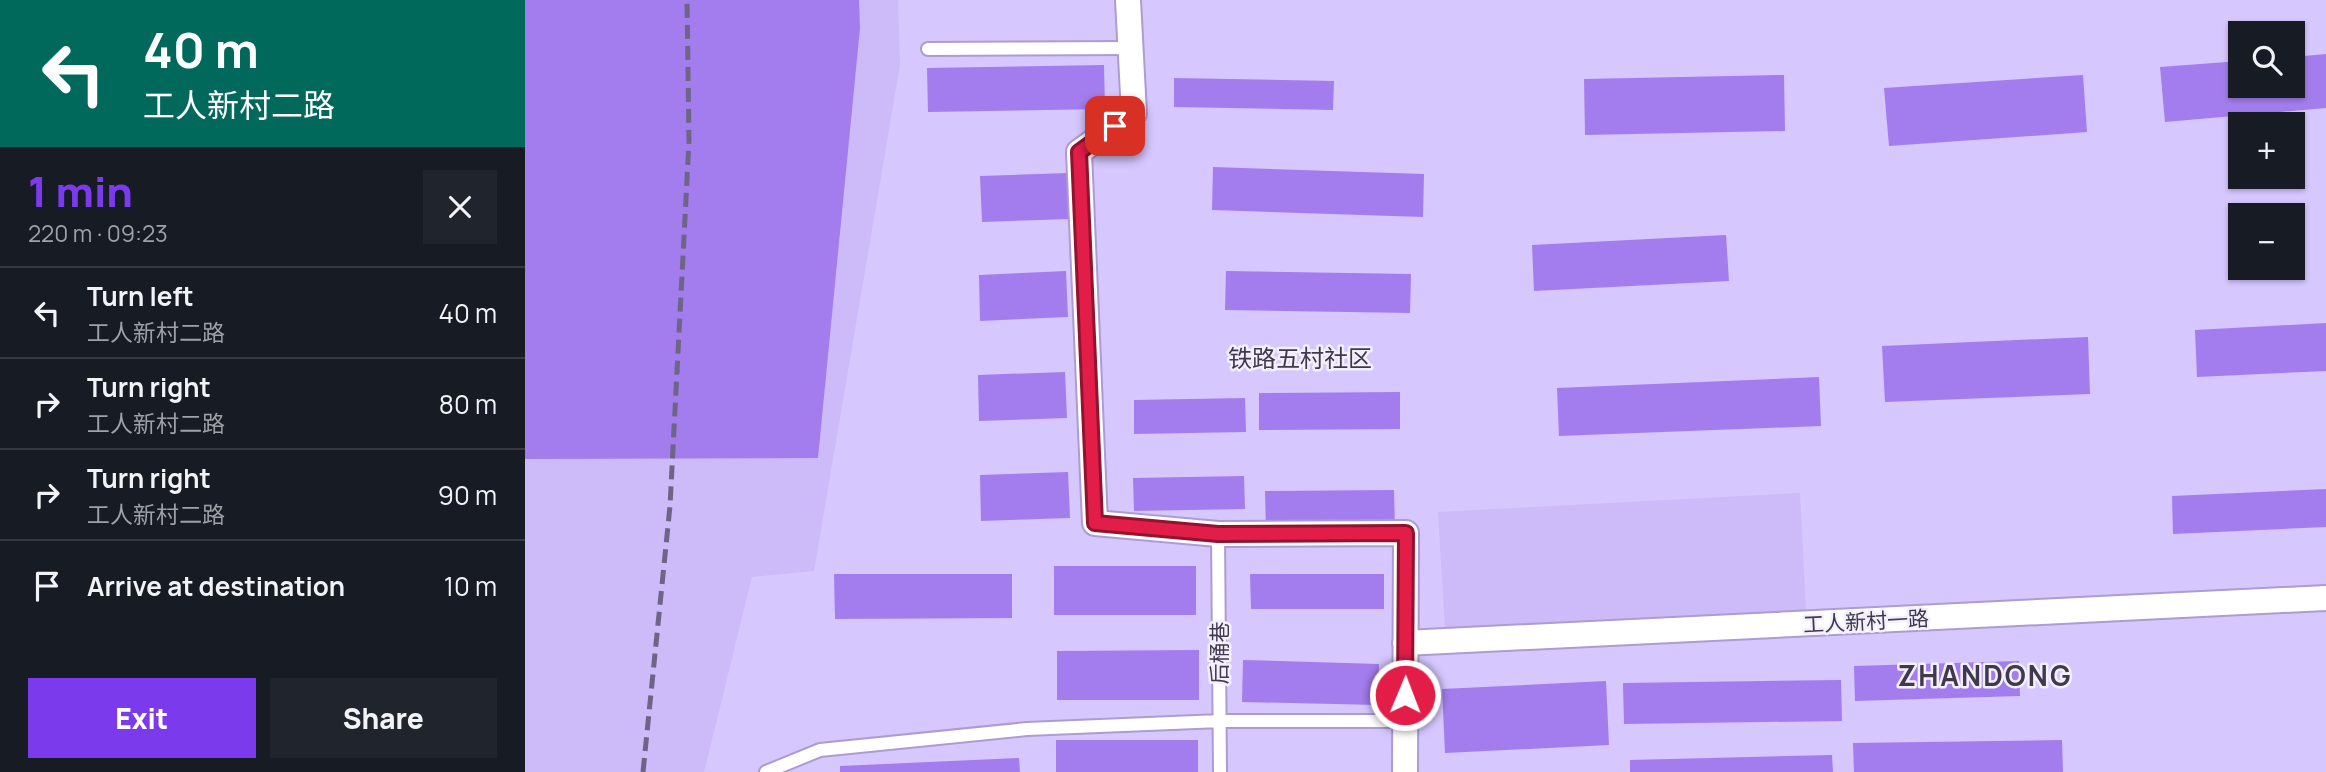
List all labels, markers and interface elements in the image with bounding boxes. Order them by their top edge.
text: 40 m [143,16,259,83]
map controls [2228,21,2305,280]
button: search [2228,21,2305,98]
icon: left [28,28,119,119]
text: 工人新村二路 [143,83,335,127]
pin [1085,96,1145,156]
icon: arrive [1096,107,1134,145]
button: + [2228,112,2305,189]
text: 1 min [28,162,133,220]
button: close [423,170,497,244]
button: − [2228,203,2305,280]
text: 220 m · 09:23 [28,217,168,249]
text: Turn left [87,278,194,314]
icon: left [28,294,66,332]
text: 40 m [439,295,497,331]
text: 工人新村二路 [87,316,225,348]
district label: 铁路五村社区 [1228,341,1372,374]
text: Turn right [87,369,211,405]
icon: right [28,385,66,423]
text: 80 m [439,386,497,422]
text: 工人新村二路 [87,407,225,439]
text: Turn right [87,460,211,496]
icon: right [28,476,66,514]
text: 90 m [438,477,497,513]
text: 工人新村二路 [87,498,225,530]
icon: arrive [28,567,66,605]
text: Arrive at destination [87,568,345,604]
text: 10 m [444,568,497,604]
street label: 工人新村一路 [1802,604,1930,638]
street label: 后桶巷 [1205,622,1233,685]
district label: ZHANDONG [1898,656,2072,694]
position arrow [1368,658,1442,732]
button: Exit [28,678,256,758]
button: Share [270,678,497,758]

